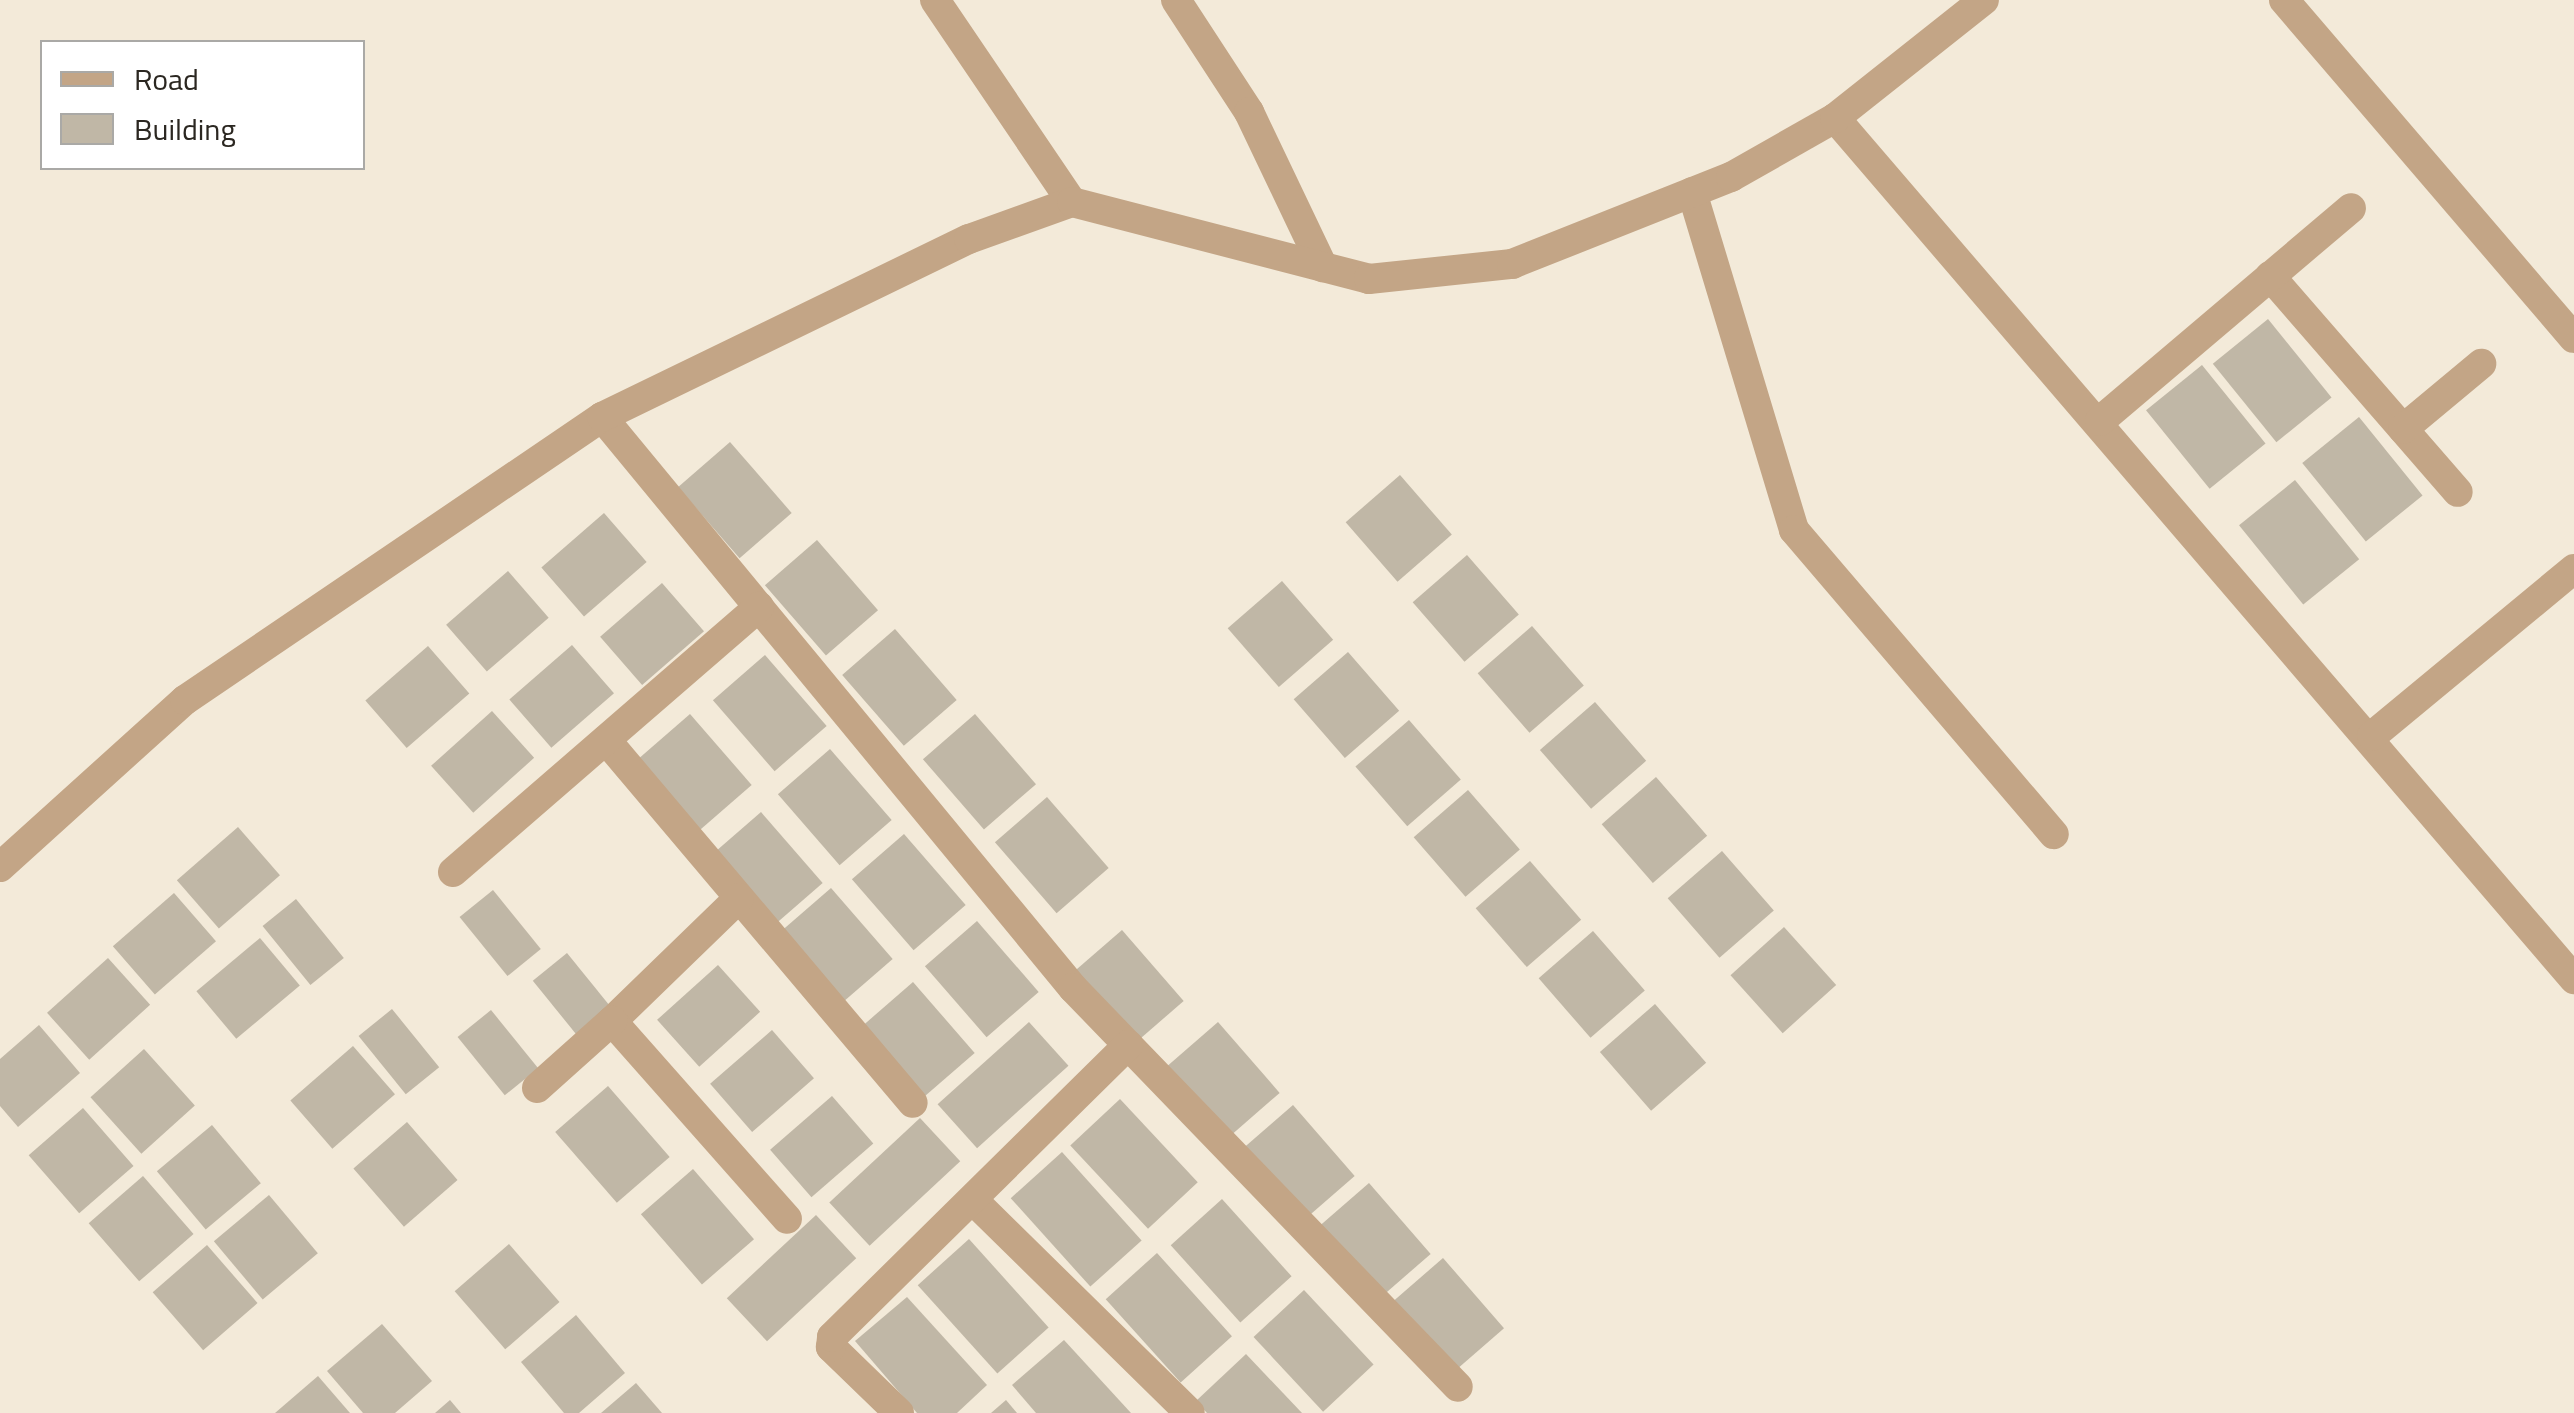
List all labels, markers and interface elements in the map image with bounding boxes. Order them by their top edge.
legend [40,40,365,170]
text: Road [134,56,199,102]
text: Building [134,106,236,152]

